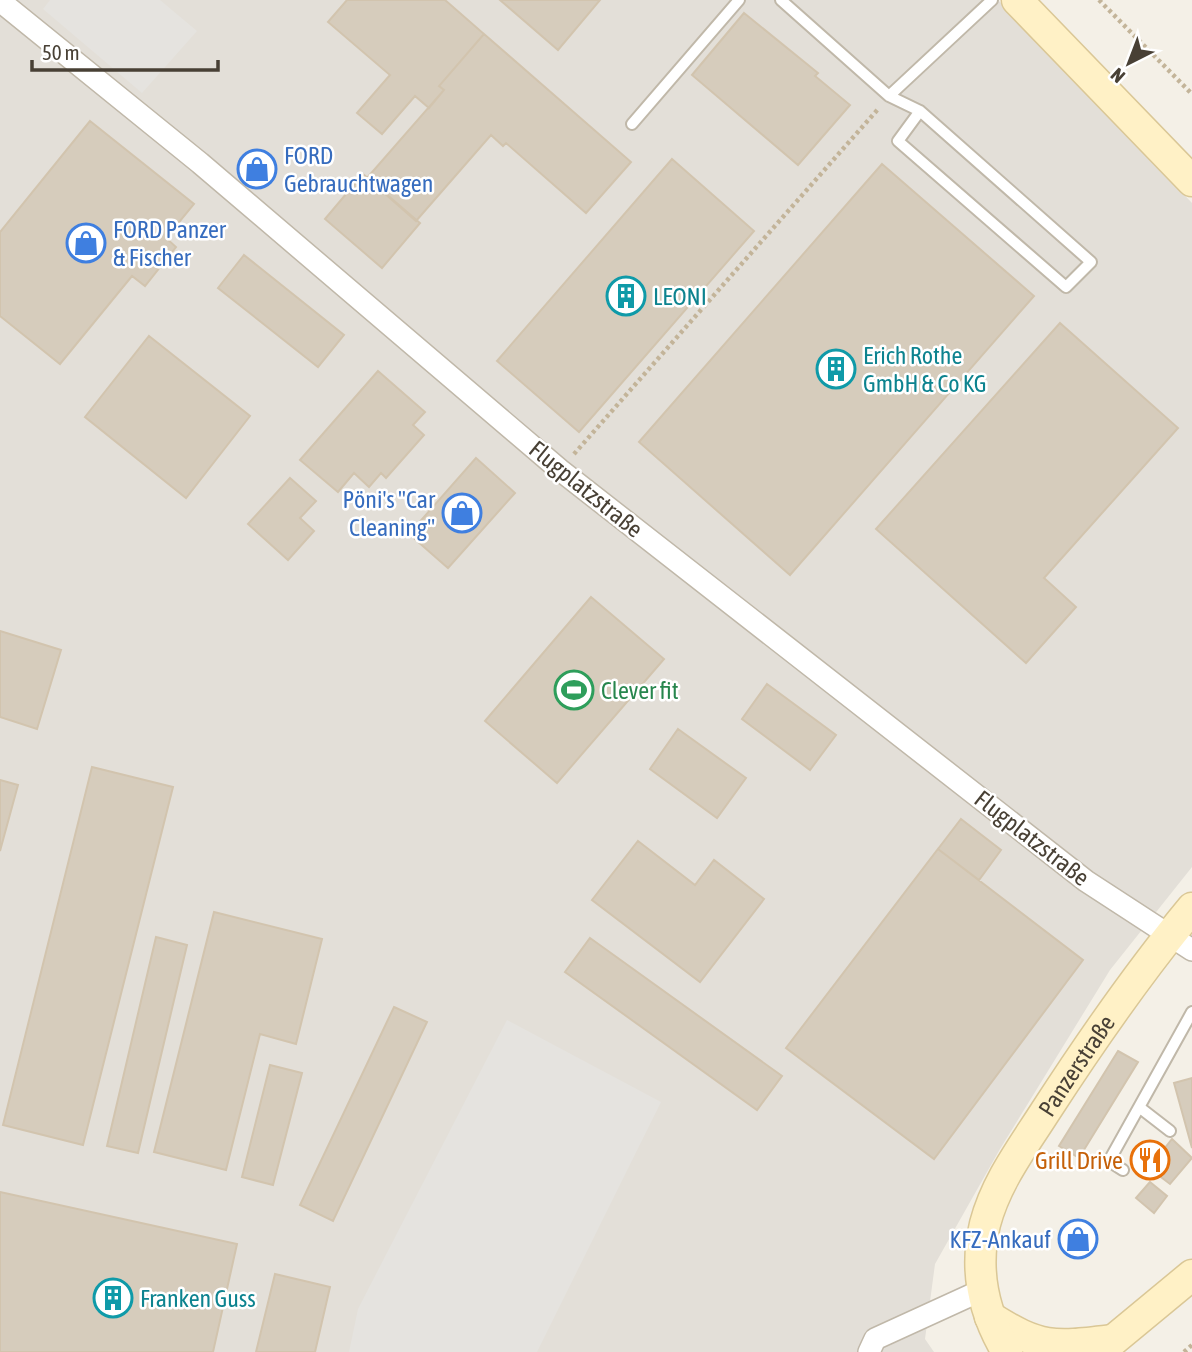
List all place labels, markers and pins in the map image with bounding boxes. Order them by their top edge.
place label: FORD Gebrauchtwagen [284,142,433,197]
shop icon: FORD Gebrauchtwagen [236,148,278,190]
place label: FORD Panzer & Fischer [113,216,227,271]
shop icon: FORD Panzer & Fischer [65,222,107,264]
building icon: LEONI [605,275,647,317]
place label: LEONI [653,283,707,310]
place label: Erich Rothe GmbH & Co KG [863,342,987,397]
building icon: Erich Rothe GmbH & Co KG [815,348,857,390]
place label: Pöni's "Car Cleaning" [342,486,436,541]
shop icon: Pöni's "Car Cleaning" [441,492,483,534]
sports icon: Clever fit [553,669,595,711]
place label: Clever fit [601,677,679,704]
restaurant icon: Grill Drive [1129,1139,1171,1181]
place label: Grill Drive [1035,1147,1123,1174]
shop icon: KFZ-Ankauf [1057,1218,1099,1260]
place label: KFZ-Ankauf [949,1226,1051,1253]
building icon: Franken Guss [92,1277,134,1319]
place label: Franken Guss [140,1285,256,1312]

